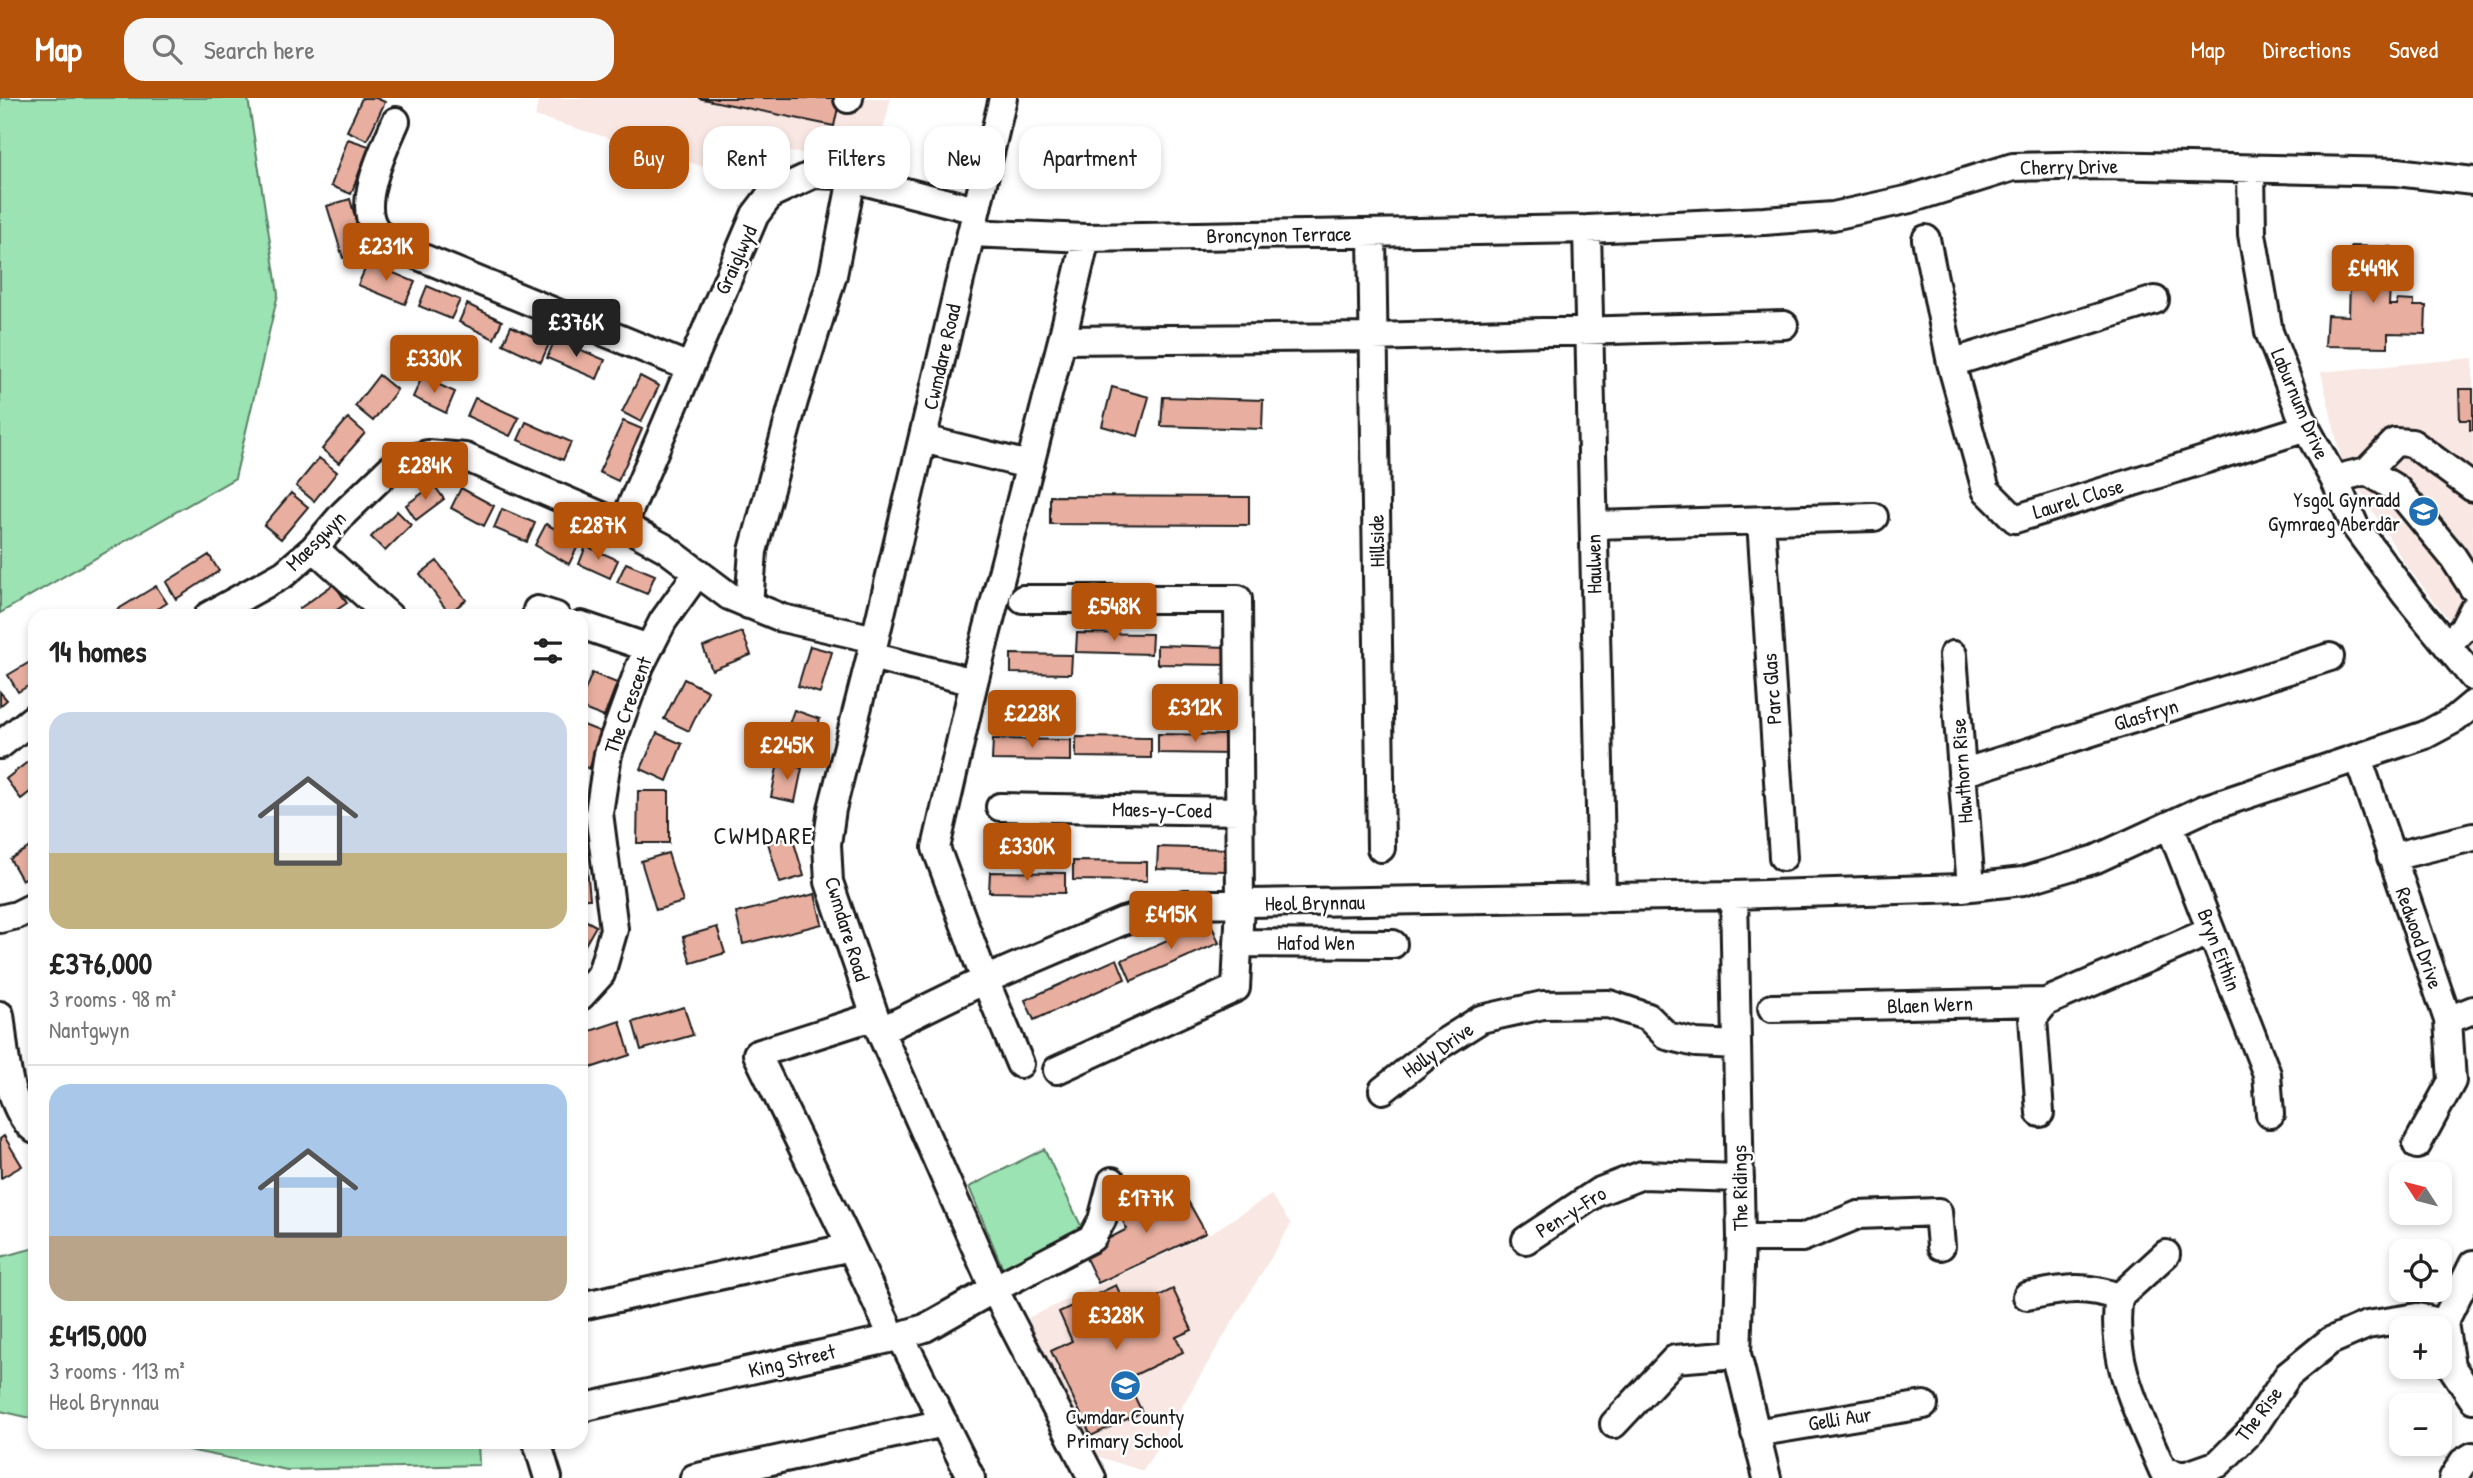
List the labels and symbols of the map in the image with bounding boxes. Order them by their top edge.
street label: Cherry Drive [2020,151,2118,182]
street label: Broncynon Terrace [1206,219,1352,250]
street label: Graiglwyd [707,221,764,299]
pin: £231K [337,223,435,283]
pin: £449K [2324,246,2422,305]
pin: £376K [527,300,625,359]
street label: Cwmdare Road [915,301,968,413]
pin: £330K [385,336,483,395]
street label: Laburnum Drive [2264,344,2337,464]
pin: £284K [376,442,474,502]
street label: Laurel Close [2029,471,2127,526]
place label: Ysgol Gynradd Gymraeg Aberdâr [2268,485,2400,538]
school or university icon: Ysgol Gynradd Gymraeg Aberdâr [2406,495,2440,529]
pin: £287K [549,503,647,562]
street label: Maesgwyn [279,504,352,577]
street label: Hillside [1362,514,1391,568]
street label: Haulwen [1578,534,1609,594]
pin: £548K [1065,584,1163,643]
street label: The Crescent [597,652,659,757]
street label: Parc Glas [1755,652,1788,726]
pin: £312K [1146,684,1244,744]
pin: £228K [983,690,1081,750]
street label: Glasfryn [2110,691,2182,738]
street label: Hawthorn Rise [1943,717,1980,825]
pin: £245K [738,722,836,782]
street label: Maes-y-Coed [1112,794,1212,825]
district label: CWMDARE [714,819,814,851]
pin: £330K [978,824,1076,883]
street label: Cwmdare Road [818,873,877,985]
street label: Redwood Drive [2389,883,2450,992]
street label: Heol Brynnau [1265,887,1366,918]
pin: £415K [1122,892,1220,951]
street label: Bryn Eithin [2190,904,2248,995]
street label: Hafod Wen [1277,928,1355,957]
street label: Blaen Wern [1886,989,1973,1020]
street label: Holly Drive [1396,1015,1479,1085]
street label: The Ridings [1724,1145,1755,1231]
north arrow [2389,1162,2452,1225]
pin: £177K [1097,1176,1195,1235]
street label: Pen-y-Fro [1530,1179,1612,1245]
pin: £328K [1067,1292,1165,1352]
street label: King Street [746,1336,839,1385]
school or university icon: Cwmdar County Primary School [1108,1368,1142,1402]
street label: The Rise [2228,1380,2289,1447]
street label: Gelli Aur [1806,1399,1874,1438]
place label: Cwmdar County Primary School [1066,1402,1185,1455]

